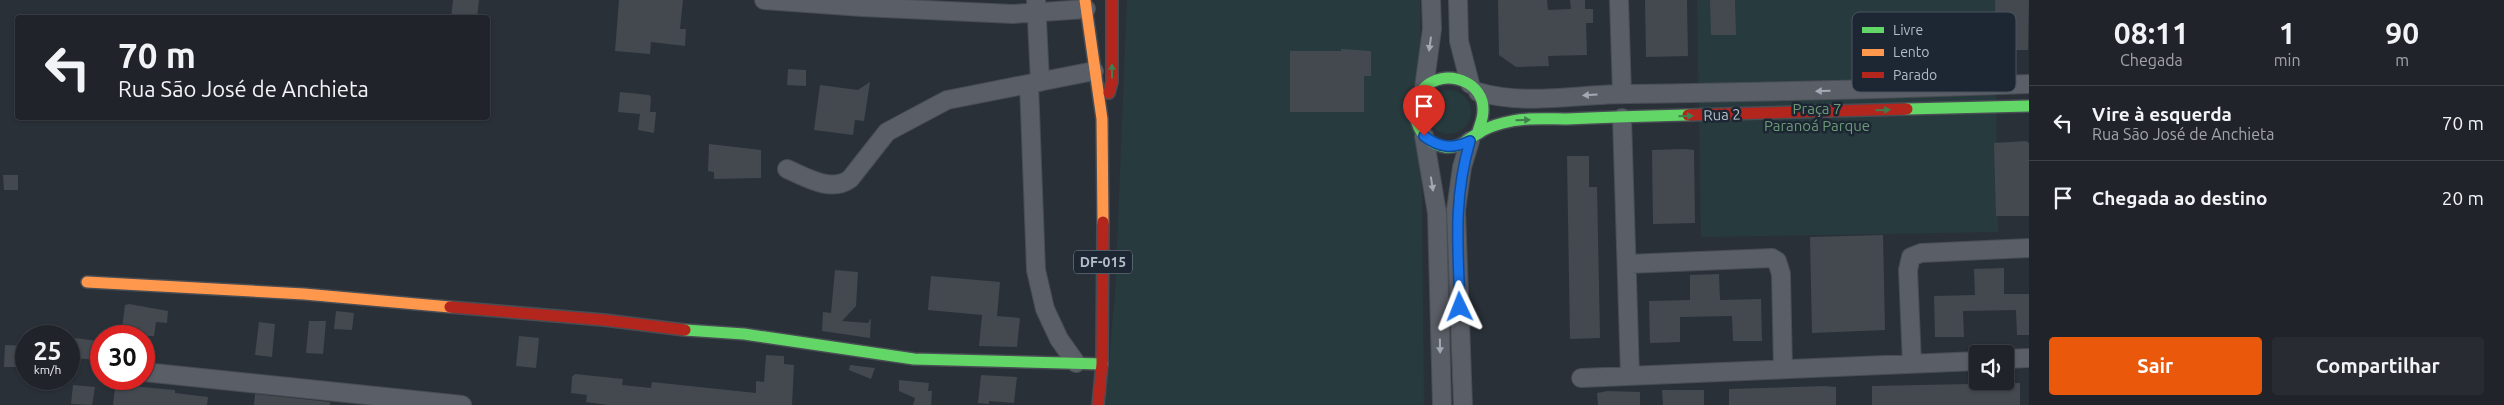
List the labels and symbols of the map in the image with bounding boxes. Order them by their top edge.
legend [1852,12,2016,92]
text: Livre [1893,22,1923,38]
one-way arrow [1426,37,1434,53]
text: Lento [1893,44,1930,60]
one-way arrow [1108,63,1116,79]
text: Parado [1893,67,1937,83]
pin [1403,85,1445,136]
one-way arrow [1815,87,1831,95]
one-way arrow [1582,92,1598,100]
park label: Praça 7 Paranoá Parque [1764,100,1870,134]
street label: Rua 2 [1703,105,1741,124]
one-way arrow [1875,106,1891,114]
one-way arrow [1678,112,1694,120]
one-way arrow [1515,116,1531,124]
one-way arrow [1428,177,1436,193]
road number: DF-015 [1074,250,1132,274]
position arrow [1433,280,1485,332]
speed limit sign: 30 [90,325,155,390]
one-way arrow [1436,339,1444,355]

